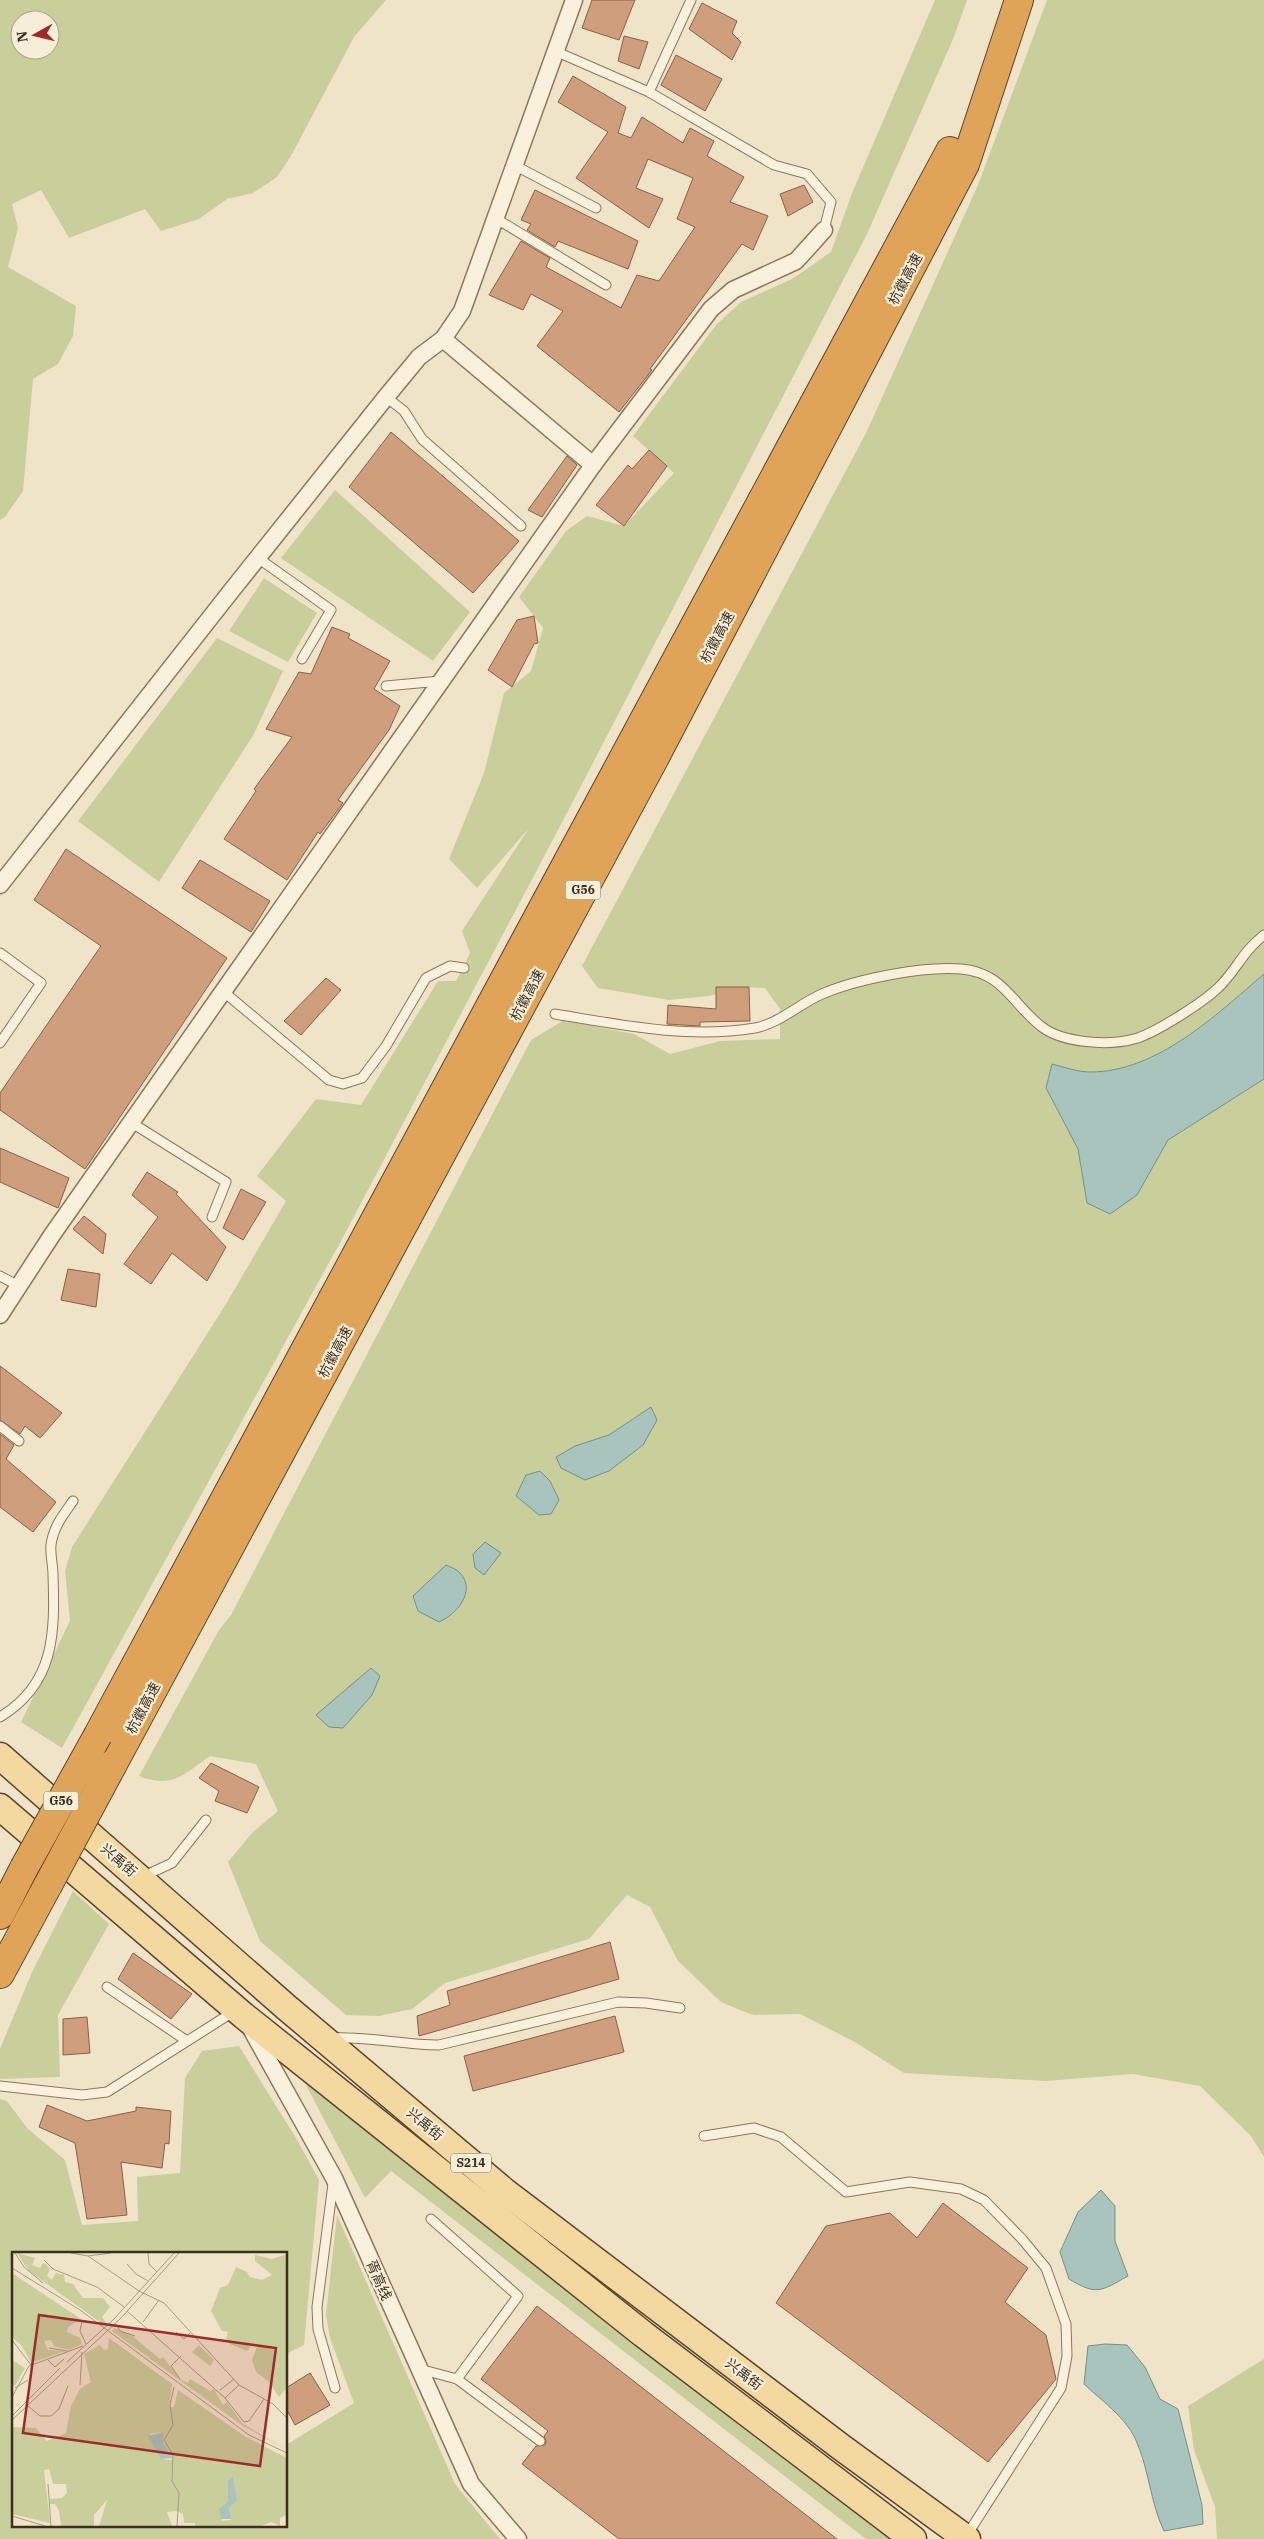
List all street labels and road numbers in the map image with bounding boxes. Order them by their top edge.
street label: 杭徽高速 [884,250,926,308]
street label: 杭徽高速 [696,608,738,666]
road number: G56 [566,880,600,900]
street label: 杭徽高速 [506,966,548,1024]
street label: 杭徽高速 [314,1323,356,1381]
street label: 杭徽高速 [122,1679,164,1737]
road number: G56 [44,1792,78,1810]
street label: 兴禹街 [97,1839,141,1881]
street label: 兴禹街 [403,2104,447,2144]
road number: S214 [451,2154,491,2172]
street label: 胥高线 [362,2257,396,2303]
street label: 兴禹街 [722,2354,766,2394]

